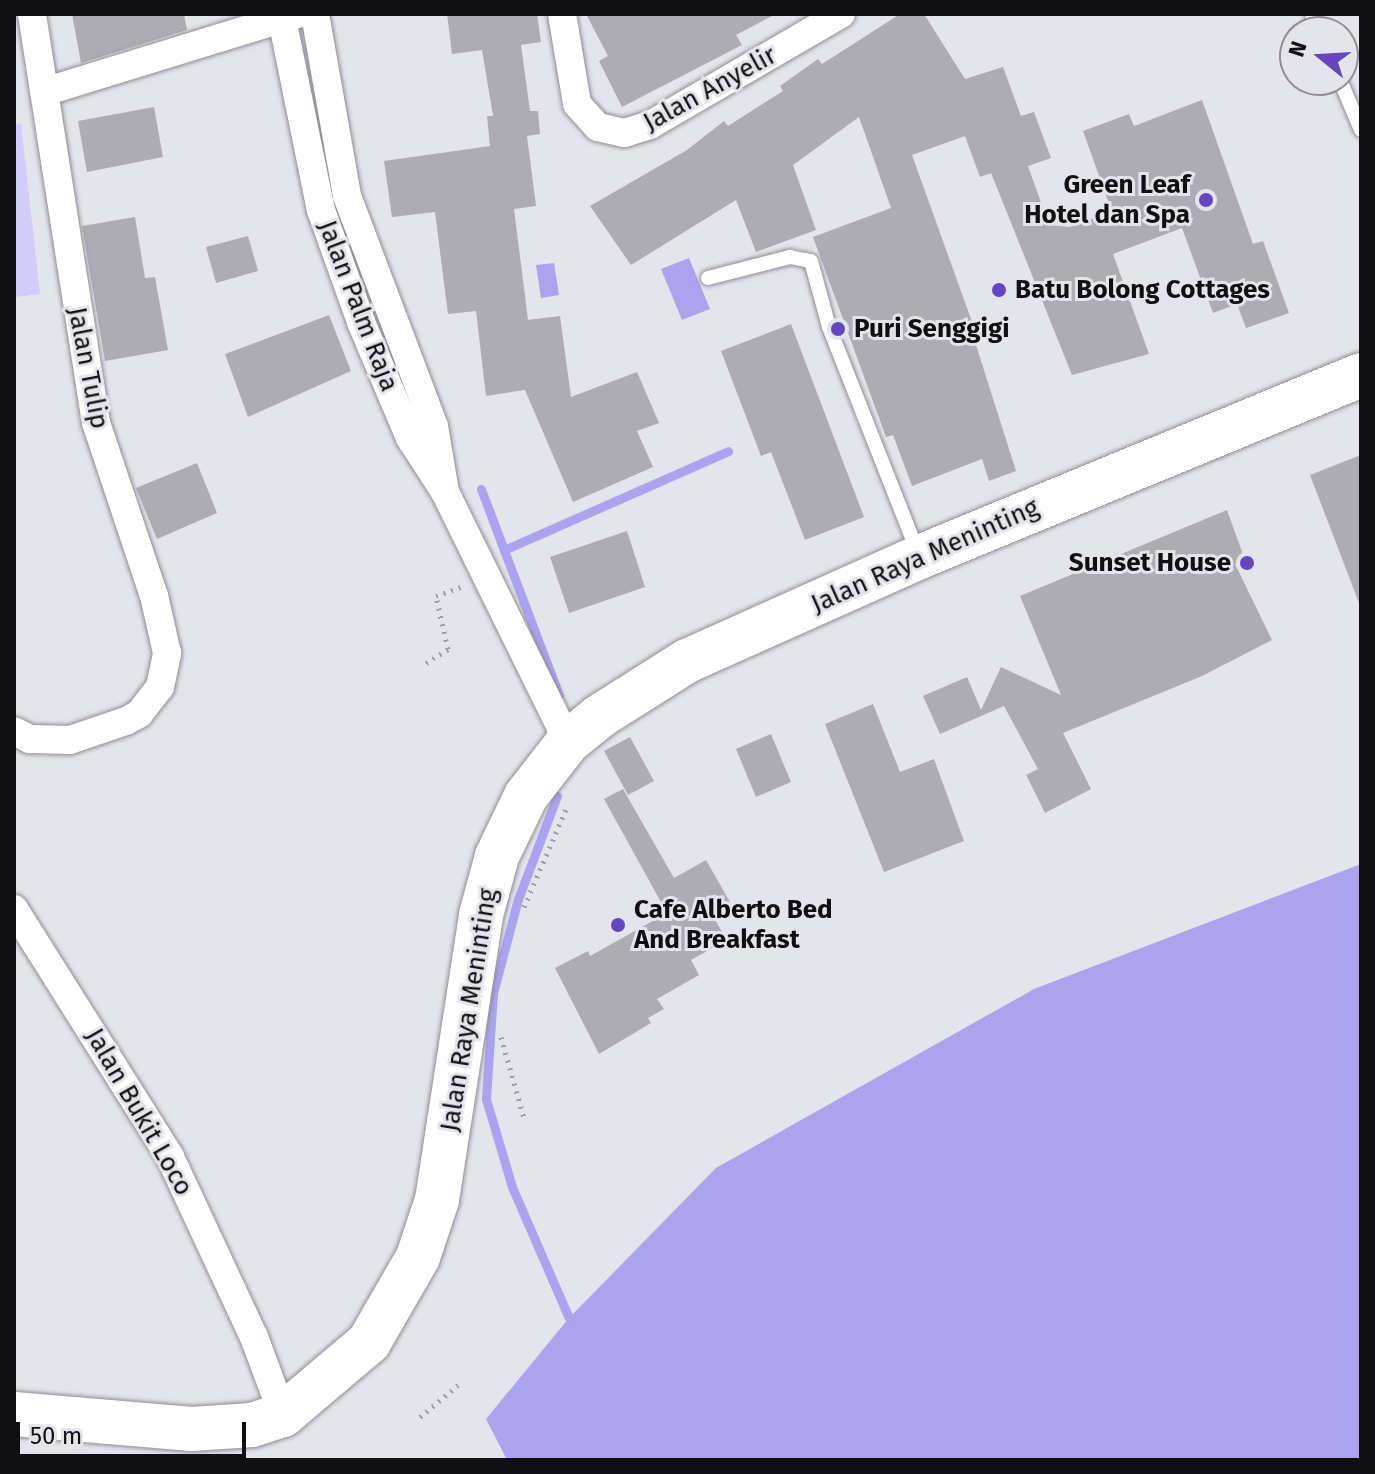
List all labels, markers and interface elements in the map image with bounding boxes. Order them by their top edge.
north arrow [1279,16,1359,96]
text: N [1283,38,1313,60]
street label: Jalan Anyelir [638,40,782,138]
place label: Green Leaf Hotel dan Spa [1024,169,1190,230]
marker: Green Leaf Hotel dan Spa [1197,191,1215,209]
street label: Jalan Palm Raja [311,216,405,396]
place label: Batu Bolong Cottages [1015,274,1270,306]
marker: Batu Bolong Cottages [990,281,1008,299]
street label: Jalan Tulip [61,304,115,432]
place label: Puri Senggigi [854,313,1010,345]
marker: Puri Senggigi [829,320,847,338]
street label: Jalan Raya Meninting [806,492,1044,620]
place label: Sunset House [1069,547,1231,579]
marker: Sunset House [1238,554,1256,572]
street label: Jalan Raya Meninting [434,886,504,1134]
place label: Cafe Alberto Bed And Breakfast [634,894,833,956]
marker: Cafe Alberto Bed And Breakfast [609,916,627,934]
street label: Jalan Bukit Loco [78,1023,200,1201]
scale bar [20,1406,250,1456]
text: 50 m [30,1422,82,1450]

